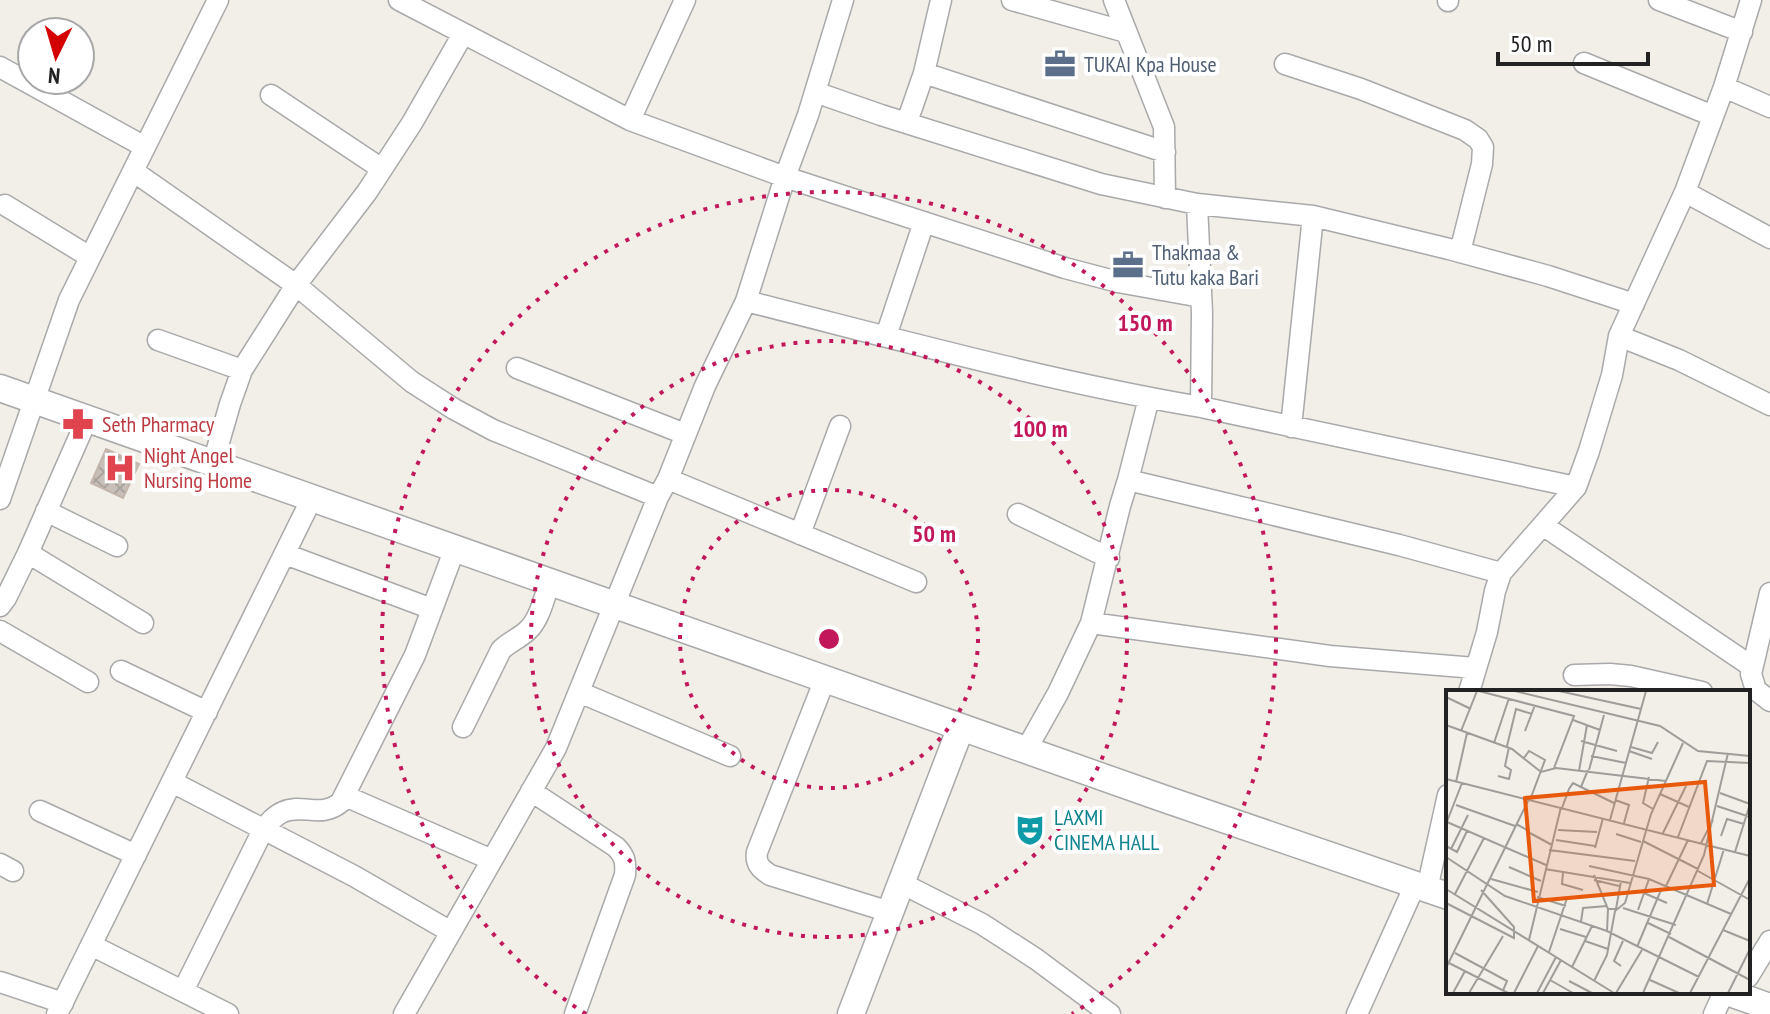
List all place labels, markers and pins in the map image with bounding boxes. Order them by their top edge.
office icon: TUKAI Kpa House [1043,47,1077,81]
place label: TUKAI Kpa House [1084,50,1217,78]
place label: Thakmaa & Tutu kaka Bari [1152,238,1259,291]
office icon: Thakmaa & Tutu kaka Bari [1111,248,1145,282]
pharmacy icon: Seth Pharmacy [61,407,95,441]
place label: Seth Pharmacy [102,410,215,438]
place label: Night Angel Nursing Home [144,441,252,494]
hospital icon: Night Angel Nursing Home [103,451,137,485]
centre of rings [815,625,843,653]
place label: LAXMI CINEMA HALL [1054,803,1159,856]
theatre icon: LAXMI CINEMA HALL [1013,813,1047,847]

